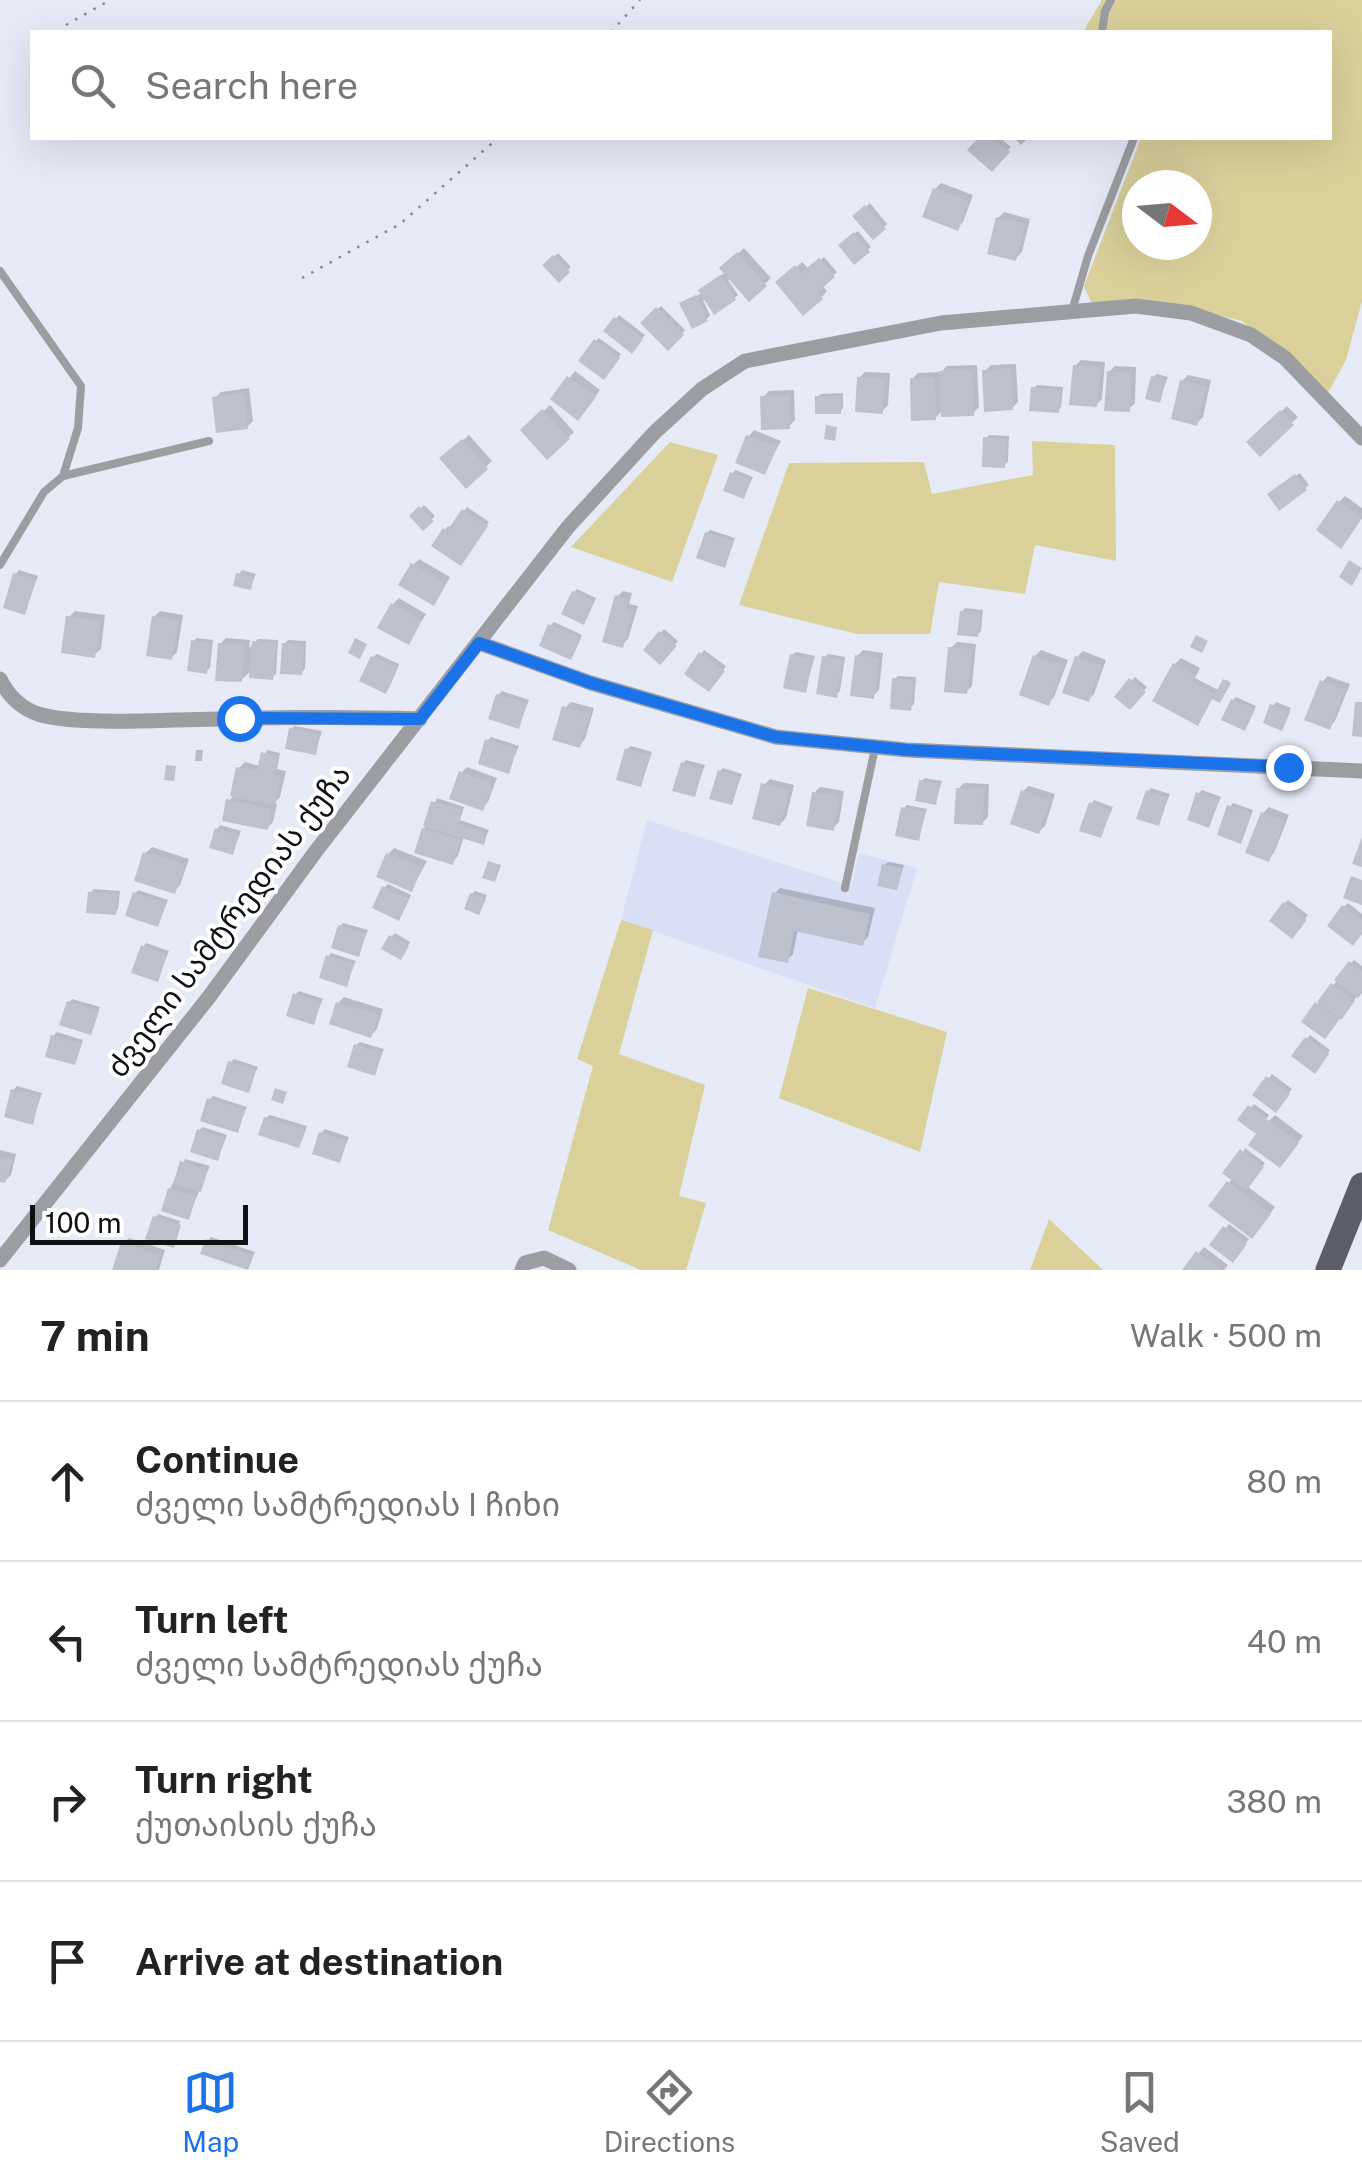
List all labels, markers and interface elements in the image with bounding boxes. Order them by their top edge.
search box [30,30,1332,140]
icon: search [65,58,120,113]
text: Search here [145,63,358,108]
north arrow [1122,170,1212,260]
route start [217,696,263,742]
route end [1266,745,1312,791]
street label: ძველი სამტრედიას ქუჩა [99,757,358,1085]
scale bar [30,1200,248,1244]
text: 100 m [45,1206,122,1239]
text: 7 min [40,1311,150,1360]
text: Walk · 500 m [1130,1317,1322,1354]
text: Continue [135,1437,299,1482]
icon: ahead [40,1454,95,1509]
text: 80 m [1246,1463,1322,1500]
text: ძველი სამტრედიას I ჩიხი [135,1486,560,1523]
text: Turn left [135,1597,289,1642]
icon: left [40,1614,95,1669]
text: 40 m [1247,1623,1322,1660]
text: ძველი სამტრედიას ქუჩა [135,1646,543,1683]
text: Turn right [135,1757,313,1802]
icon: right [40,1774,95,1829]
text: 380 m [1226,1783,1322,1820]
text: ქუთაისის ქუჩა [135,1806,377,1843]
icon: arrive [40,1934,95,1989]
text: Arrive at destination [135,1939,503,1984]
tab: Map [182,2065,239,2158]
tab: Directions [604,2065,735,2158]
tab: Saved [1100,2065,1180,2158]

